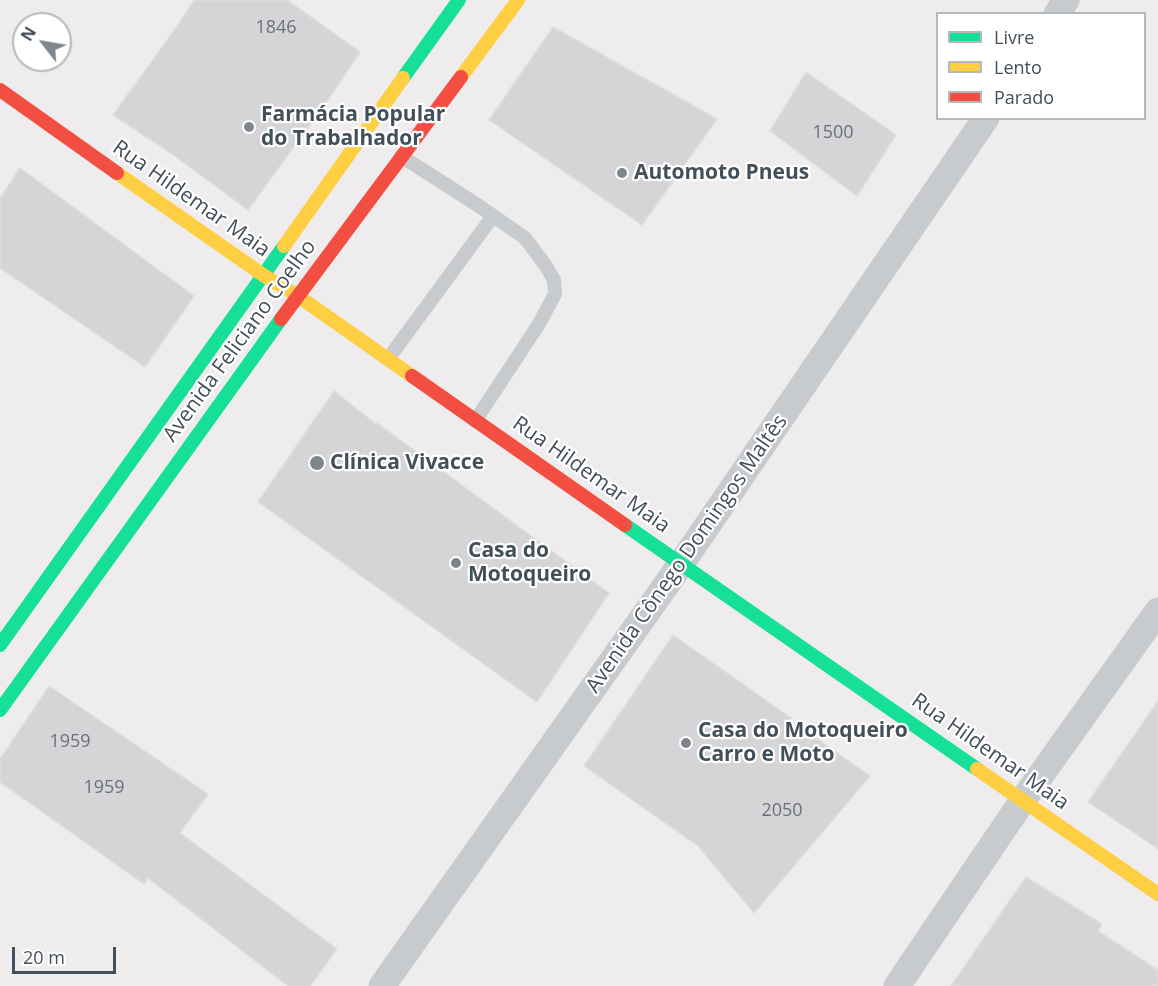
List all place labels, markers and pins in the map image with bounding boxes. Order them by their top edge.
place label: Farmácia Popular do Trabalhador [261,102,445,152]
marker: Farmácia Popular do Trabalhador [242,120,256,134]
place label: Automoto Pneus [634,160,809,186]
marker: Automoto Pneus [615,166,629,180]
place label: Clínica Vivacce [330,450,484,476]
marker: Clínica Vivacce [308,454,326,472]
place label: Casa do Motoqueiro [468,538,591,588]
marker: Casa do Motoqueiro [449,556,463,570]
place label: Casa do Motoqueiro Carro e Moto [698,718,908,768]
marker: Casa do Motoqueiro Carro e Moto [679,736,693,750]

